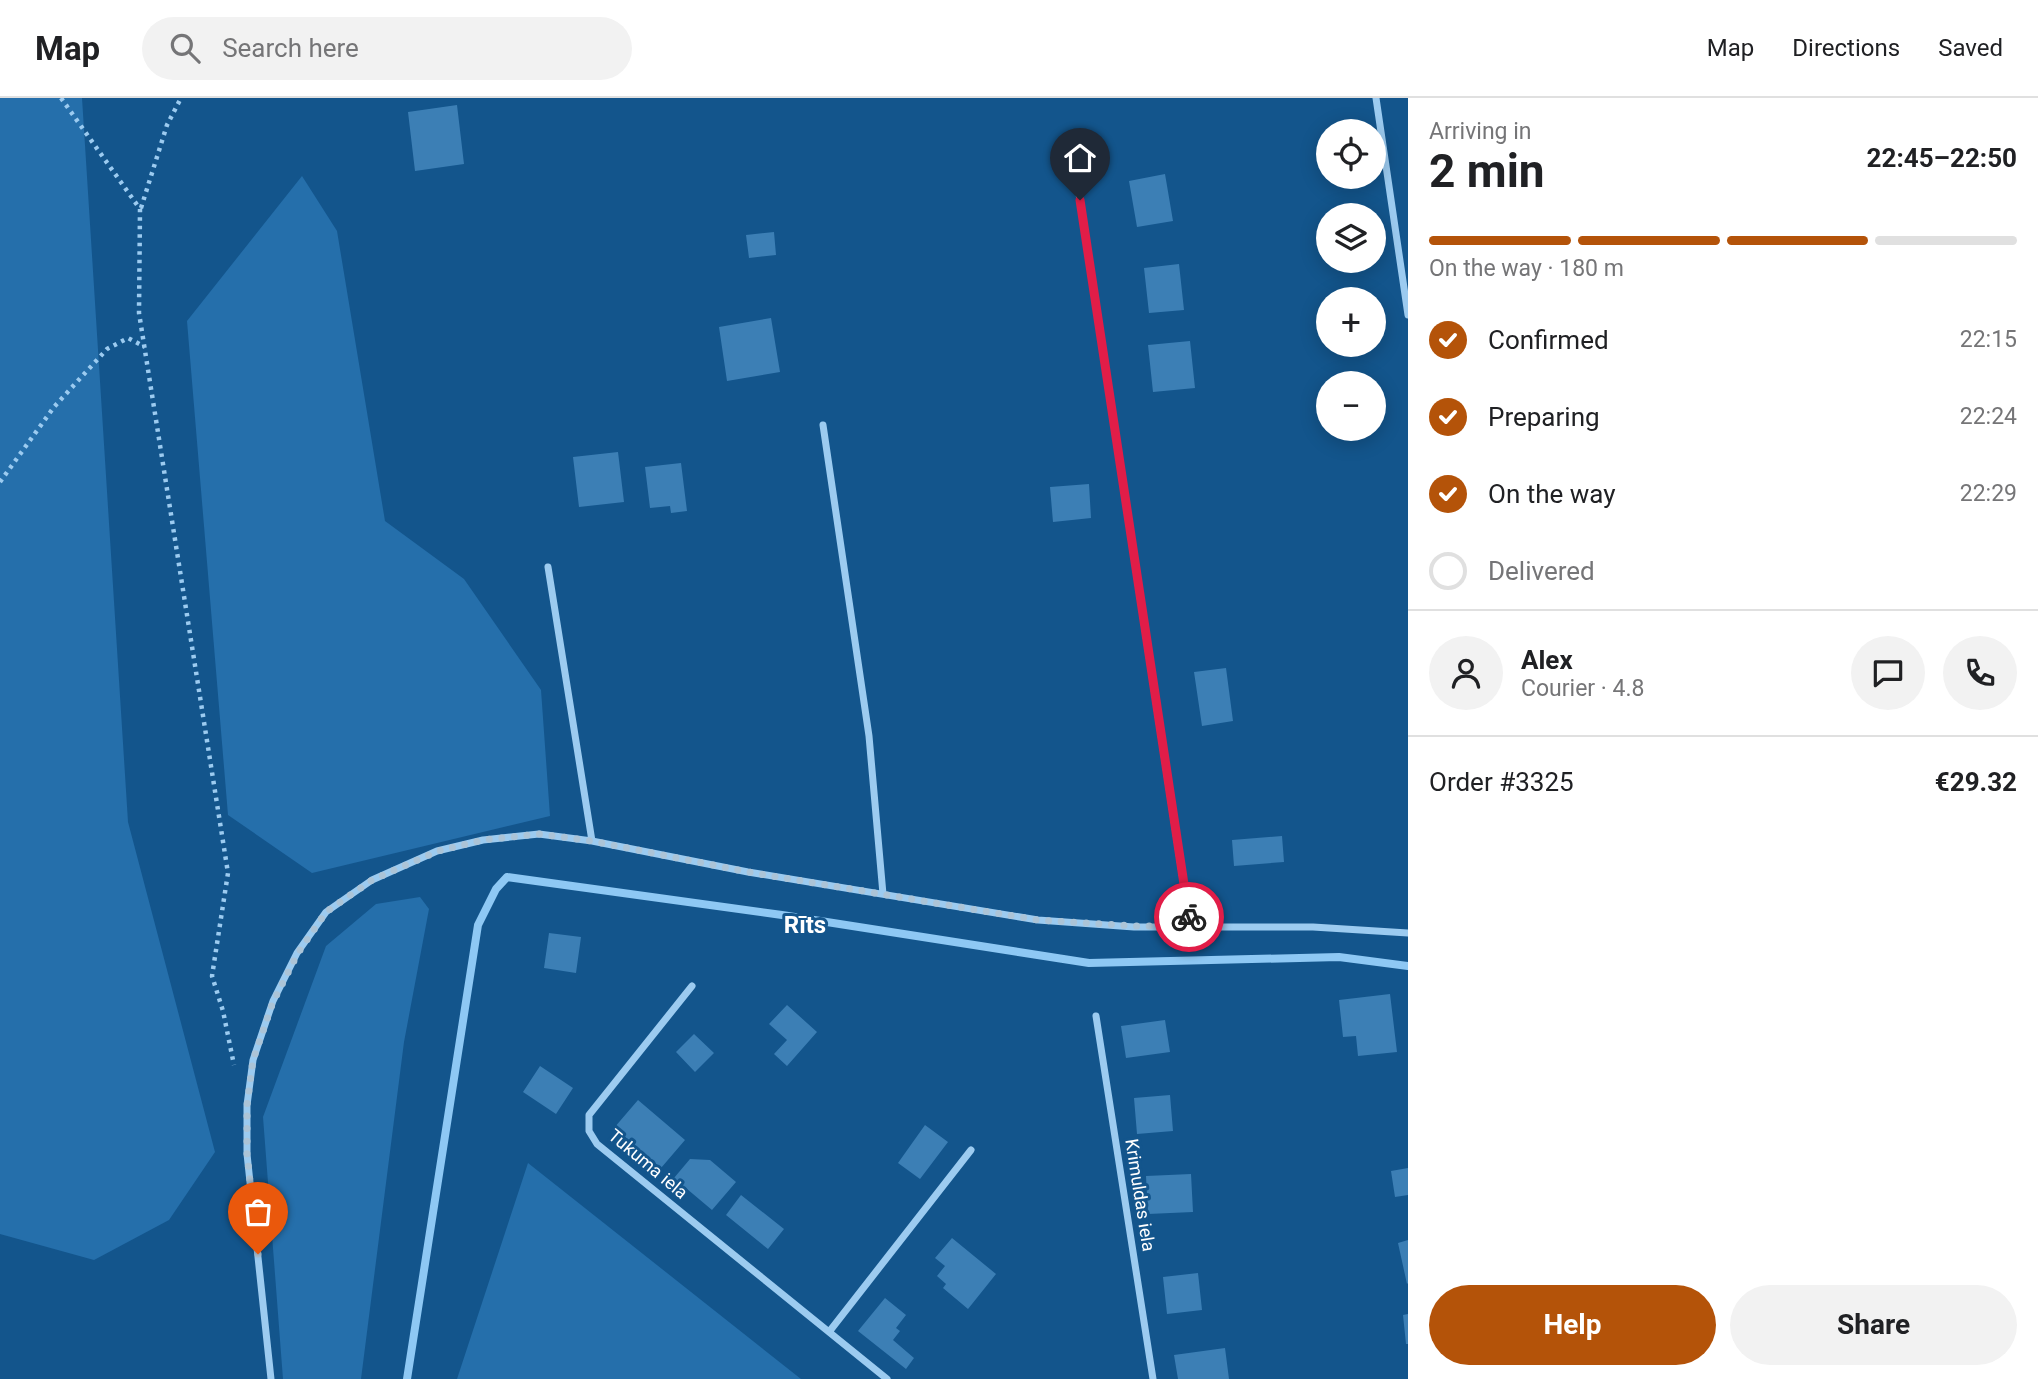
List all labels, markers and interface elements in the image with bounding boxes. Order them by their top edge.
search box [142,17,632,80]
text: Map [35,29,100,68]
icon: search [166,29,204,67]
text: Search here [222,33,359,63]
text: Map [1707,34,1754,62]
text: Directions [1792,34,1900,62]
text: Saved [1938,34,2003,62]
text: Arriving in [1429,118,1532,145]
map controls [1316,119,1386,441]
button: locate [1316,119,1386,189]
pin [1050,128,1110,200]
icon: home [1061,139,1099,177]
text: 22:45–22:50 [1867,143,2017,173]
text: 2 min [1429,144,1545,198]
button: layers [1316,203,1386,273]
text: On the way · 180 m [1429,255,1624,282]
button: + [1316,287,1386,357]
icon: check [1429,321,1467,359]
text: Confirmed [1488,325,1609,355]
text: 22:15 [1960,326,2017,353]
button: − [1316,371,1386,441]
icon: check [1429,398,1467,436]
text: Preparing [1488,402,1600,432]
text: 22:24 [1960,403,2017,430]
icon: check [1429,475,1467,513]
text: On the way [1488,479,1616,509]
text: 22:29 [1960,480,2017,507]
text: Delivered [1488,556,1595,586]
button: person [1429,636,1503,710]
button: chat [1851,636,1925,710]
button: phone [1943,636,2017,710]
text: Alex [1521,645,1573,675]
text: Courier · 4.8 [1521,675,1644,702]
text: Order #3325 [1429,767,1574,797]
text: €29.32 [1935,767,2017,797]
courier [1154,882,1224,952]
icon: bike [1170,898,1208,936]
district label: Rīts [784,911,826,939]
street label: Tukuma iela [604,1124,692,1203]
street label: Krimuldas iela [1121,1137,1160,1253]
pin [228,1182,288,1254]
icon: bag [239,1193,277,1231]
button: Help [1429,1285,1716,1365]
button: Share [1730,1285,2017,1365]

